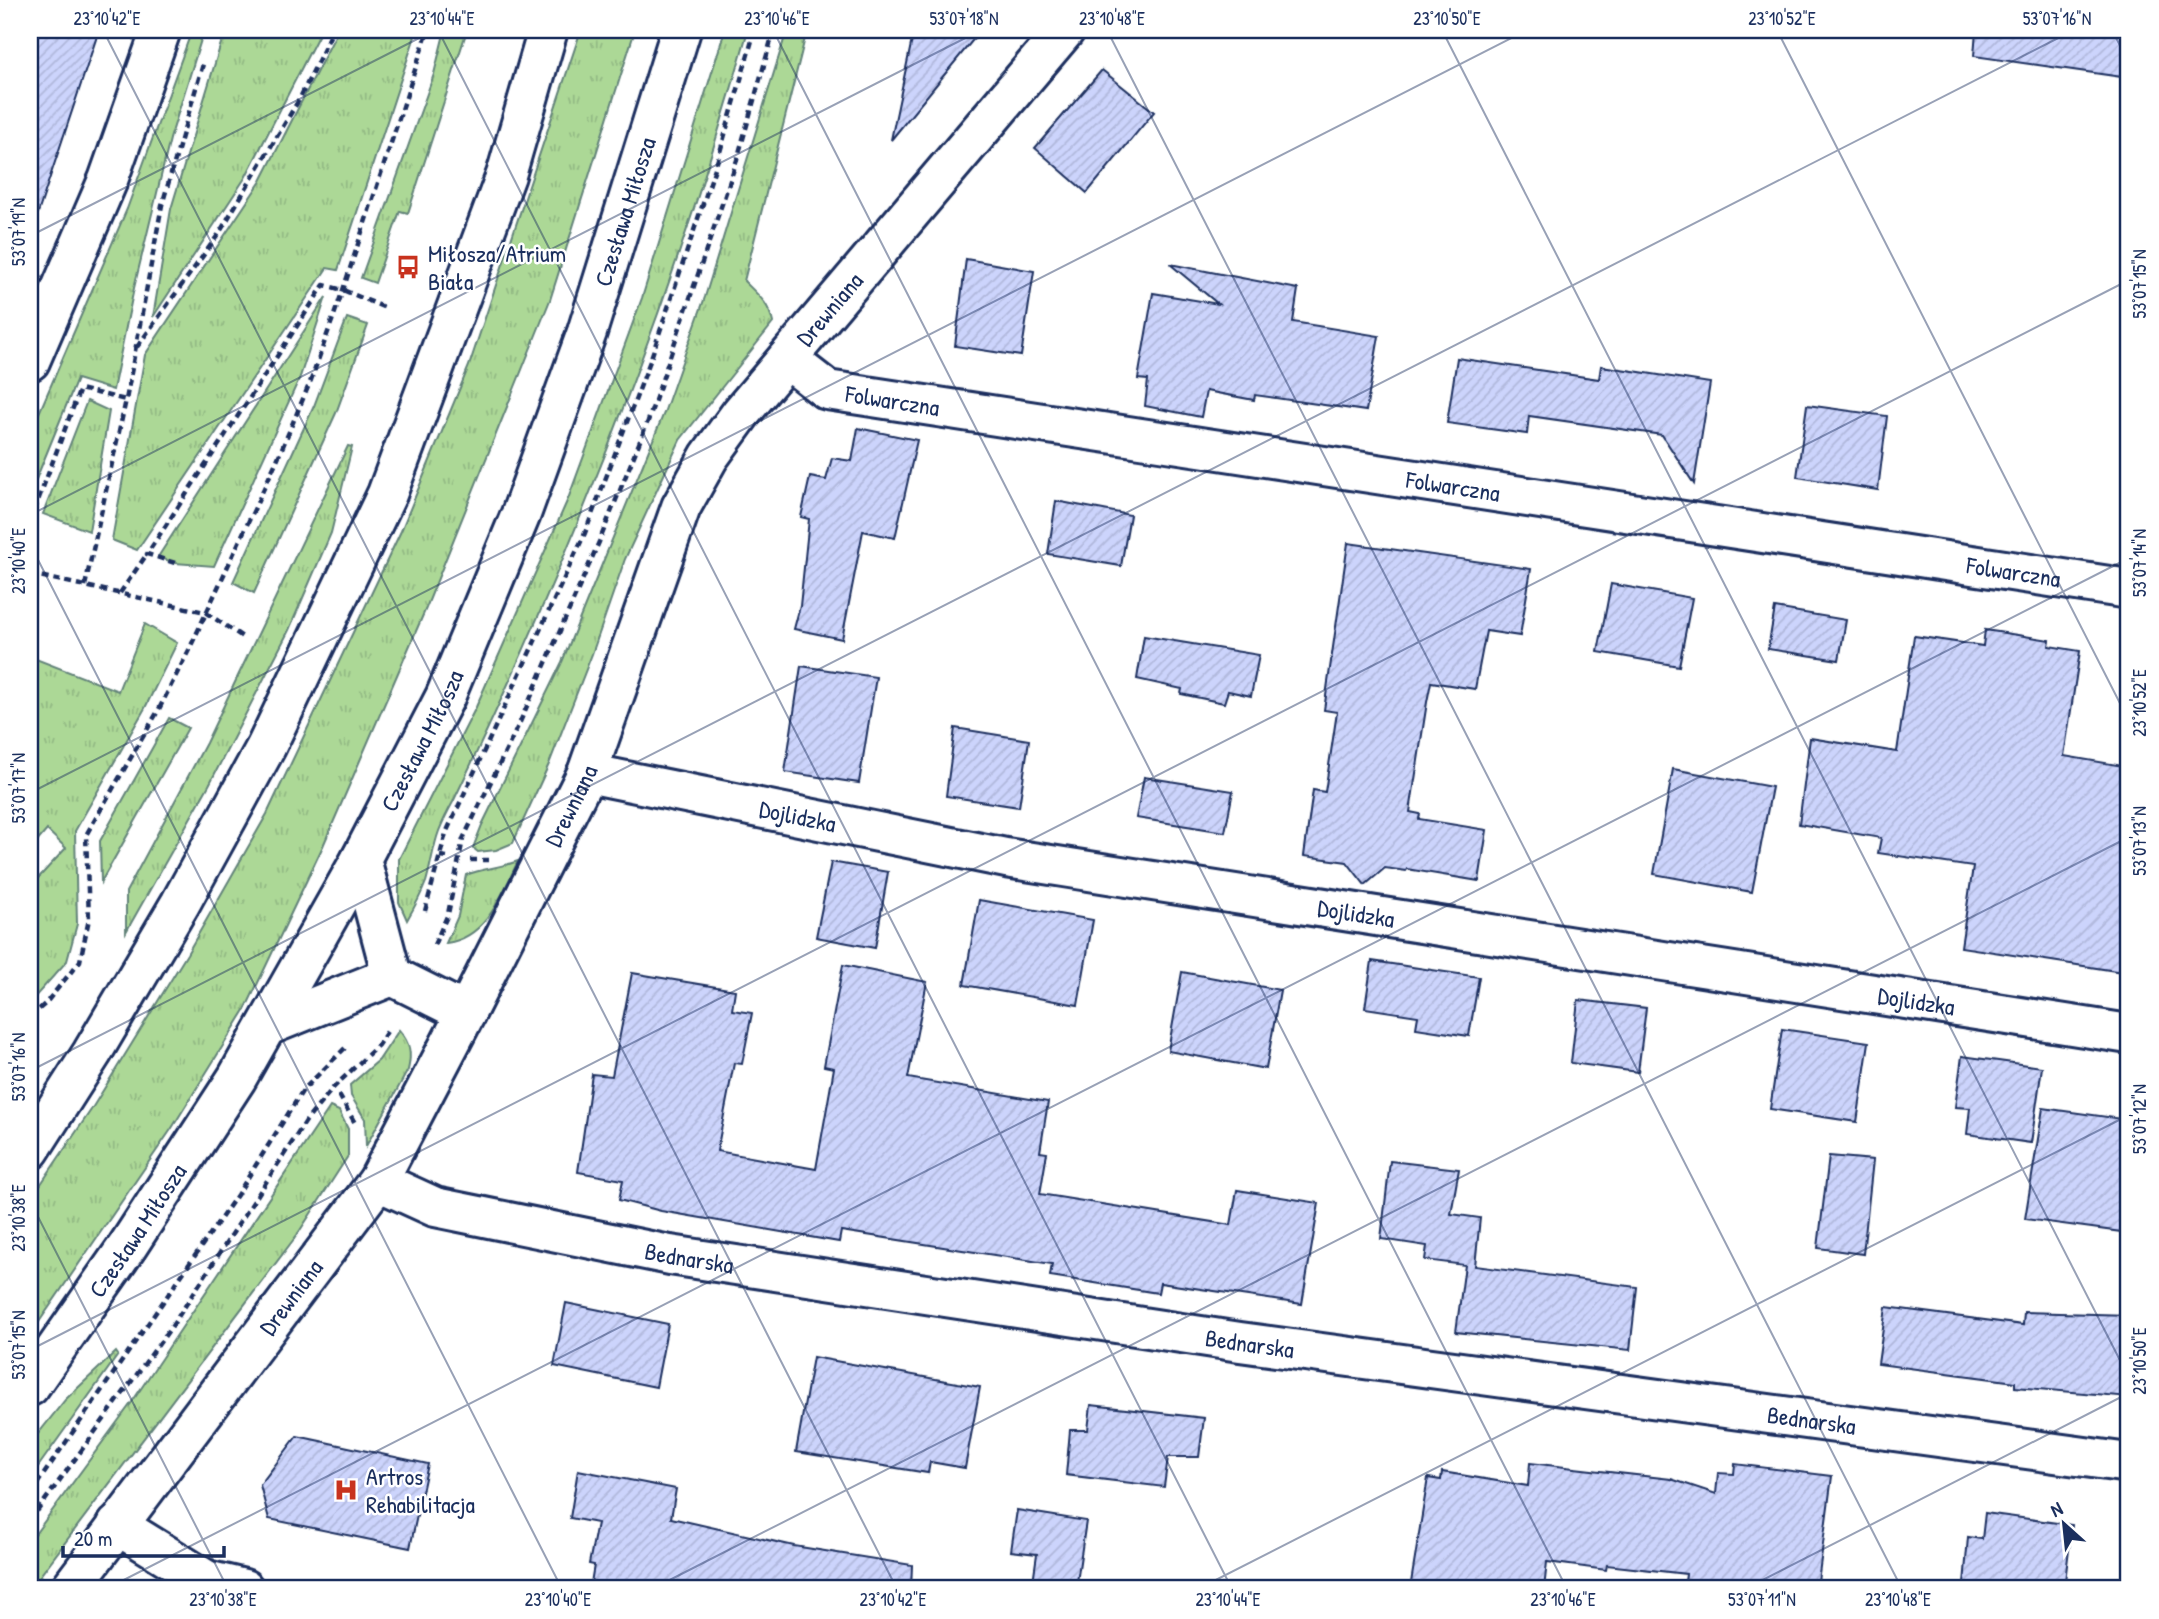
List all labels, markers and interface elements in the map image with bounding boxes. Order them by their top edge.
text: 23°10'42"E [74,6,140,31]
text: 23°10'44"E [409,6,475,31]
text: 23°10'46"E [744,6,810,31]
text: 53°07'18"N [929,6,999,31]
text: 23°10'48"E [1079,6,1145,31]
text: 23°10'50"E [1413,6,1481,31]
text: 23°10'52"E [1748,6,1816,31]
text: 53°07'16"N [2023,6,2091,31]
street label: Czesława Miłosza [586,133,663,290]
text: 53°07'19"N [6,198,31,266]
place label: Miłosza/Atrium Biała [428,237,566,297]
text: 53°07'15"N [2127,250,2152,318]
bus stop icon: Miłosza/Atrium Biała [394,253,422,281]
street label: Drewniana [789,265,870,352]
street label: Folwarczna [842,377,942,423]
street label: Folwarczna [1403,463,1502,509]
text: 23°10'40"E [6,528,31,594]
text: 53°07'14"N [2127,529,2152,597]
street label: Folwarczna [1963,548,2063,594]
street label: Czesława Miłosza [373,665,470,817]
text: 23°10'52"E [2127,669,2152,737]
text: 53°07'17"N [6,753,31,823]
street label: Drewniana [537,761,604,852]
street label: Dojlidzka [757,792,839,839]
text: 53°07'13"N [2127,806,2152,876]
street label: Dojlidzka [1315,891,1397,935]
street label: Dojlidzka [1876,979,1957,1022]
text: 53°07'16"N [6,1033,31,1101]
text: 53°07'12"N [2127,1084,2152,1154]
street label: Czesława Miłosza [81,1157,193,1303]
text: 23°10'38"E [6,1184,31,1252]
street label: Bednarska [642,1234,736,1280]
street label: Drewniana [251,1252,330,1341]
text: 53°07'15"N [6,1311,31,1379]
street label: Bednarska [1203,1321,1296,1365]
text: 23°10'50"E [2127,1327,2152,1395]
street label: Bednarska [1765,1398,1858,1442]
place label: Artros Rehabilitacja [366,1460,475,1520]
hospital icon: Artros Rehabilitacja [332,1476,360,1504]
north arrow [2030,1490,2100,1560]
text: N [2046,1495,2067,1523]
scale bar [63,1514,224,1558]
text: 20 m [74,1524,112,1553]
text: 23°10'38"E [189,1587,257,1612]
text: 23°10'40"E [525,1587,591,1612]
text: 23°10'42"E [860,1587,926,1612]
text: 23°10'44"E [1195,1587,1261,1612]
text: 23°10'46"E [1530,1587,1596,1612]
text: 53°07'11"N [1728,1587,1796,1612]
text: 23°10'48"E [1865,1587,1931,1612]

